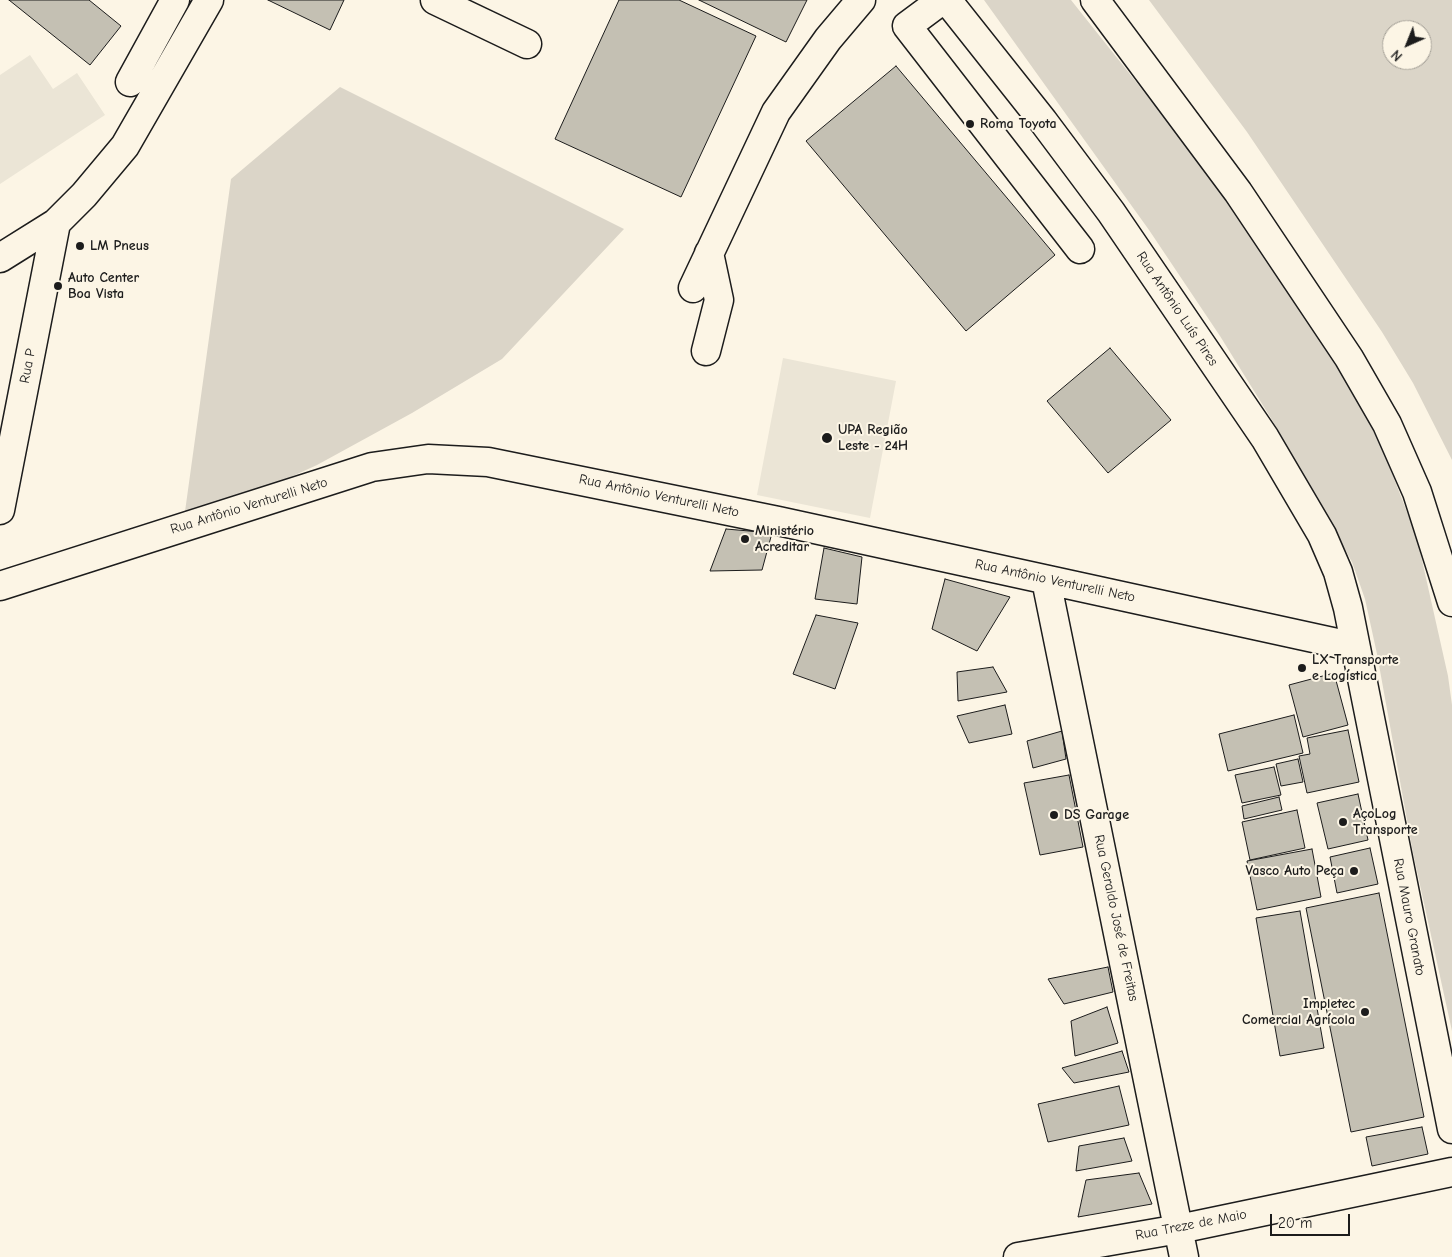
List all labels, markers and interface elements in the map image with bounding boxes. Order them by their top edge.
north arrow [1382,20,1432,70]
text: N [1388,46,1406,65]
place label: Roma Toyota [980,116,1057,132]
marker: Roma Toyota [964,118,976,130]
place label: LM Pneus [90,238,149,254]
marker: LM Pneus [74,240,86,252]
street label: Rua Antônio Luís Pires [1133,249,1221,369]
place label: Auto Center Boa Vista [68,270,139,302]
marker: Auto Center Boa Vista [52,280,64,292]
street label: Rua P [16,347,40,385]
place label: UPA Região Leste - 24H [838,422,908,454]
marker: UPA Região Leste - 24H [820,431,834,445]
street label: Rua Antônio Venturelli Neto [577,471,741,521]
street label: Rua Antônio Venturelli Neto [168,474,330,538]
place label: Ministério Acreditar [755,523,814,556]
marker: Ministério Acreditar [739,533,751,545]
street label: Rua Antônio Venturelli Neto [973,556,1137,606]
place label: LX Transporte e Logística [1312,652,1399,684]
marker: LX Transporte e Logística [1296,662,1308,674]
place label: AçoLog Transporte [1353,806,1418,839]
place label: DS Garage [1064,807,1129,823]
marker: DS Garage [1048,809,1060,821]
marker: AçoLog Transporte [1337,816,1349,828]
street label: Rua Geraldo José de Freitas [1090,833,1142,1003]
street label: Rua Mauro Granato [1389,857,1429,977]
place label: Vasco Auto Peça [1245,863,1344,879]
marker: Vasco Auto Peça [1348,865,1360,877]
place label: Impletec Comercial Agrícola [1242,996,1355,1028]
marker: Impletec Comercial Agrícola [1359,1006,1371,1018]
scale bar [1272,1204,1352,1236]
street label: Rua Treze de Maio [1134,1206,1248,1244]
text: 20 m [1278,1214,1312,1232]

